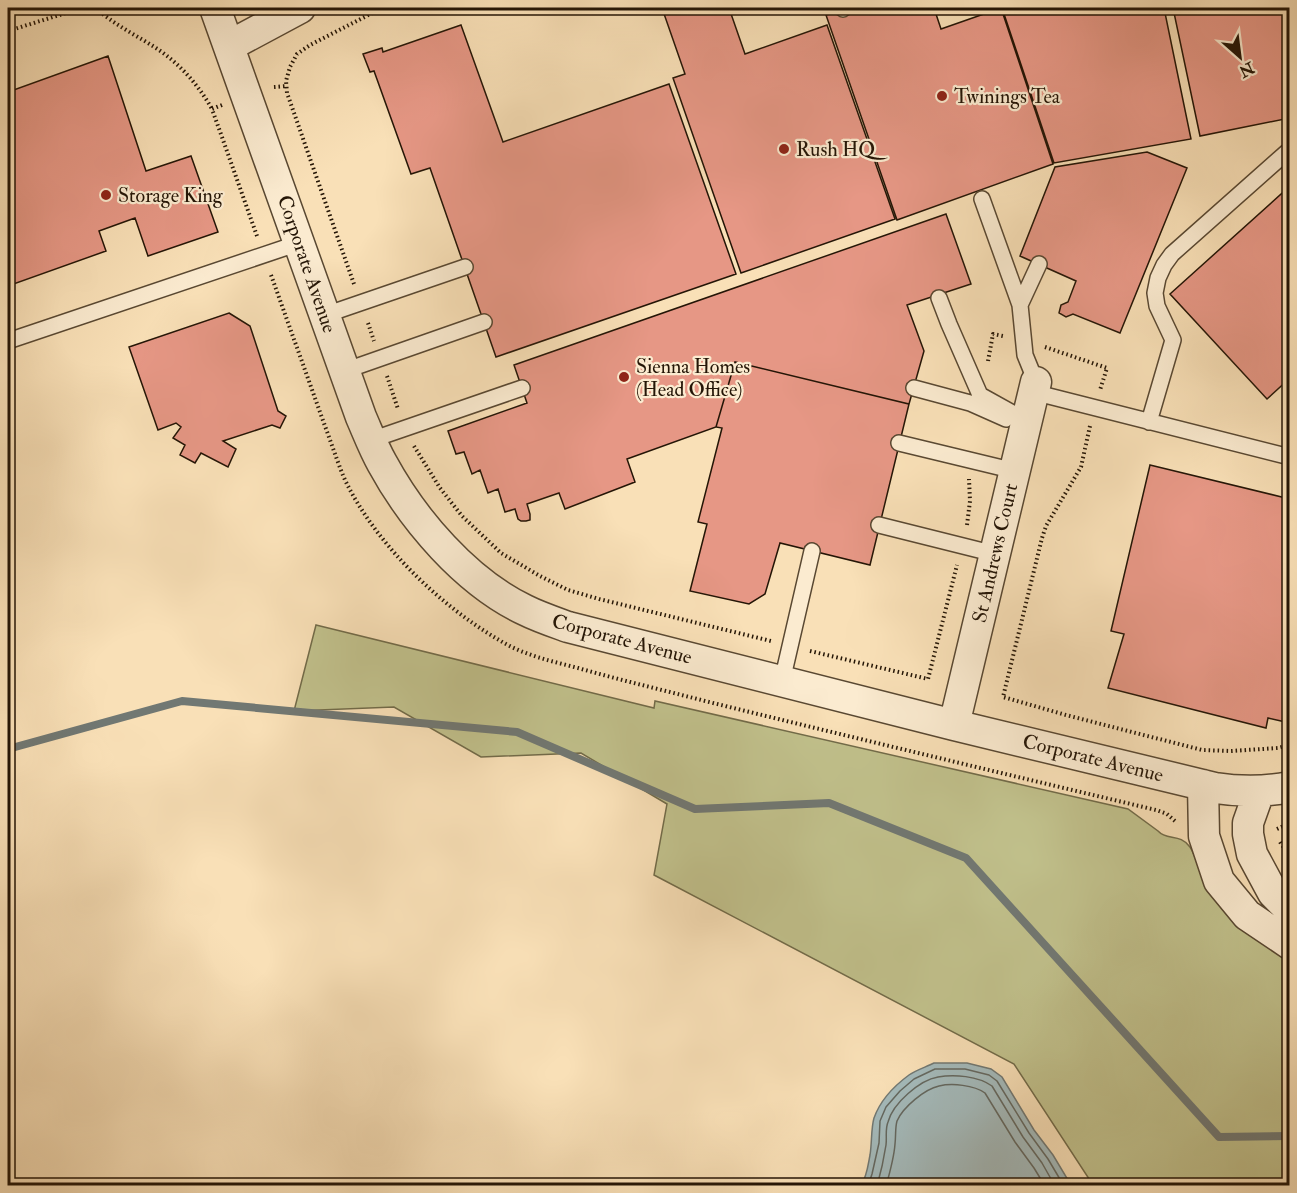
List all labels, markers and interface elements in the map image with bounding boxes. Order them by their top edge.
north arrow [1210,27,1270,87]
text: N [1235,57,1258,82]
place label: Twinings Tea [954,84,1061,109]
marker: Twinings Tea [935,89,949,103]
place label: Rush HQ [796,137,888,162]
marker: Rush HQ [777,142,791,156]
place label: Storage King [118,183,224,208]
marker: Storage King [99,188,113,202]
street label: Corporate Avenue [271,192,342,337]
place label: Sienna Homes (Head Office) [636,354,750,402]
marker: Sienna Homes (Head Office) [617,370,631,384]
street label: St Andrews Court [967,480,1023,625]
street label: Corporate Avenue [549,608,695,671]
street label: Corporate Avenue [1020,728,1166,789]

